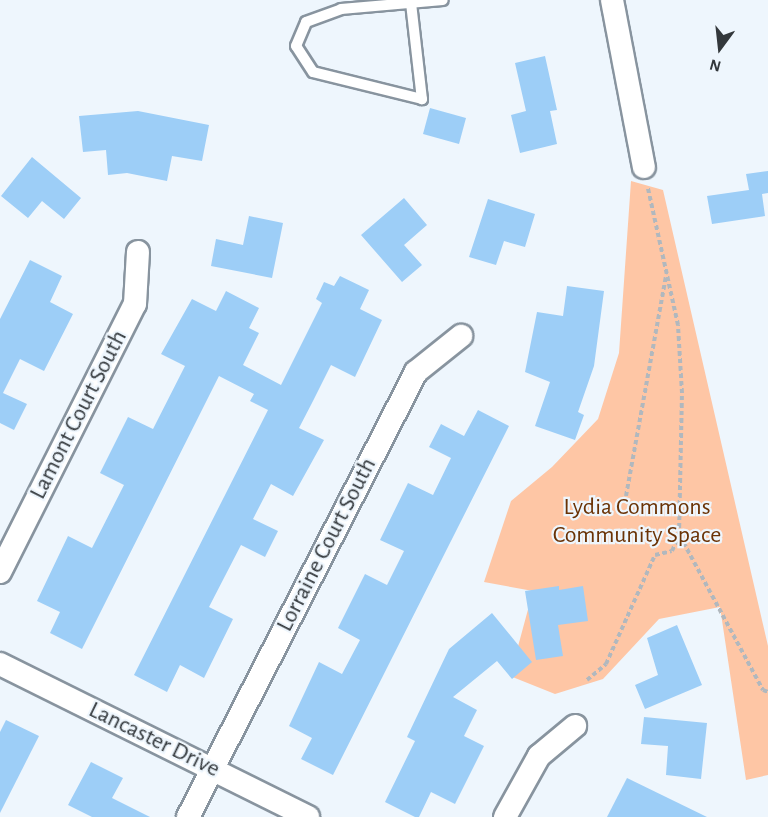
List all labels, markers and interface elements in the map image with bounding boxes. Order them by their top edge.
north arrow [690,18,750,78]
text: N [708,56,723,75]
street label: Lamont Court South [24,326,134,504]
street label: Lorraine Court South [271,453,383,637]
park label: Lydia Commons Community Space [553,494,721,550]
street label: Lancaster Drive [84,696,224,784]

